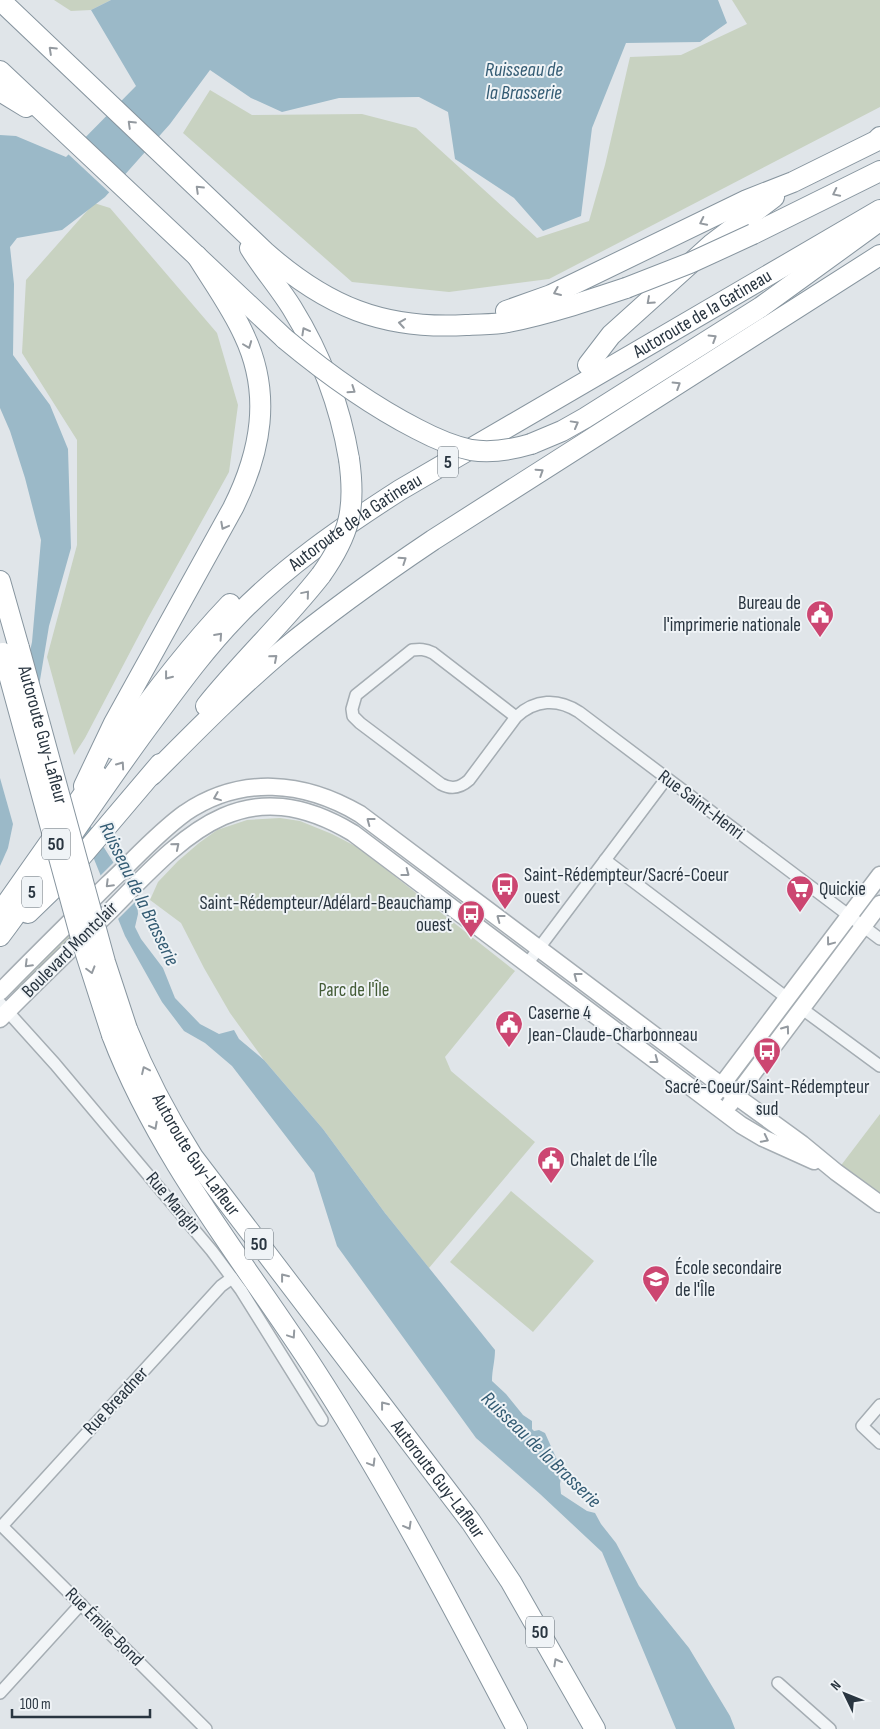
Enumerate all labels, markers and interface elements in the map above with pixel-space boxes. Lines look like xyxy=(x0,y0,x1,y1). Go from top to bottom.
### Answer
one-way arrow xyxy=(49,47,58,56)
water label: Ruisseau de la Brasserie xyxy=(485,58,563,105)
one-way arrow xyxy=(127,121,136,130)
one-way arrow xyxy=(195,186,204,195)
one-way arrow xyxy=(832,187,841,197)
one-way arrow xyxy=(700,216,709,226)
street label: Autoroute de la Gatineau xyxy=(628,264,776,364)
one-way arrow xyxy=(553,285,562,296)
one-way arrow xyxy=(647,295,656,304)
one-way arrow xyxy=(398,318,406,328)
one-way arrow xyxy=(302,327,312,336)
one-way arrow xyxy=(707,334,716,344)
one-way arrow xyxy=(242,340,252,349)
one-way arrow xyxy=(671,381,680,391)
one-way arrow xyxy=(346,384,356,393)
one-way arrow xyxy=(569,420,578,430)
road number: 5 xyxy=(438,447,458,478)
street label: Autoroute de la Gatineau xyxy=(283,468,426,576)
one-way arrow xyxy=(534,469,543,479)
one-way arrow xyxy=(220,521,230,530)
one-way arrow xyxy=(397,557,407,566)
one-way arrow xyxy=(300,591,309,600)
place label: Bureau de l'imprimerie nationale xyxy=(663,592,801,637)
public building icon: Bureau de l'imprimerie nationale xyxy=(805,599,835,638)
one-way arrow xyxy=(213,632,222,641)
one-way arrow xyxy=(268,655,277,664)
street label: Autoroute Guy-Lafleur xyxy=(13,662,73,807)
one-way arrow xyxy=(165,670,173,679)
one-way arrow xyxy=(115,761,124,771)
street label: Rue Saint-Henri xyxy=(653,765,749,845)
one-way arrow xyxy=(213,791,222,801)
water label: Ruisseau de la Brasserie xyxy=(94,818,184,970)
one-way arrow xyxy=(366,818,376,827)
road number: 50 xyxy=(42,829,70,860)
one-way arrow xyxy=(170,844,179,852)
place label: Saint-Rédempteur/Sacré-Coeur ouest xyxy=(524,864,729,909)
one-way arrow xyxy=(400,867,409,875)
bus stop icon: Saint-Rédempteur/Sacré-Coeur ouest xyxy=(490,871,520,910)
supermarket icon: Quickie xyxy=(785,874,815,913)
road number: 5 xyxy=(22,876,42,908)
one-way arrow xyxy=(105,878,114,887)
place label: Quickie xyxy=(819,878,866,901)
place label: Saint-Rédempteur/Adélard-Beauchamp ouest xyxy=(199,892,452,937)
street label: Boulevard Montclair xyxy=(17,897,123,1003)
bus stop icon: Saint-Rédempteur/Adélard-Beauchamp ouest xyxy=(456,899,486,938)
one-way arrow xyxy=(497,916,506,924)
one-way arrow xyxy=(827,936,835,945)
one-way arrow xyxy=(25,959,34,968)
one-way arrow xyxy=(85,965,95,973)
one-way arrow xyxy=(573,973,583,982)
park label: Parc de l'Île xyxy=(319,979,389,1002)
place label: Caserne 4 Jean-Claude-Charbonneau xyxy=(527,1002,698,1047)
public building icon: Caserne 4 Jean-Claude-Charbonneau xyxy=(494,1009,524,1048)
one-way arrow xyxy=(780,1025,789,1034)
bus stop icon: Sacré-Coeur/Saint-Rédempteur sud xyxy=(752,1036,782,1075)
one-way arrow xyxy=(649,1054,659,1063)
one-way arrow xyxy=(140,1066,151,1075)
place label: Sacré-Coeur/Saint-Rédempteur sud xyxy=(665,1076,870,1121)
street label: Autoroute Guy-Lafleur xyxy=(147,1089,245,1221)
one-way arrow xyxy=(148,1121,158,1130)
one-way arrow xyxy=(760,1132,769,1143)
public building icon: Chalet de L’Île xyxy=(536,1145,566,1184)
place label: Chalet de L’Île xyxy=(570,1149,657,1172)
street label: Rue Mangin xyxy=(141,1168,205,1238)
road number: 50 xyxy=(245,1228,273,1260)
place label: École secondaire de l'Île xyxy=(675,1257,782,1302)
school or university icon: École secondaire de l'Île xyxy=(641,1264,671,1303)
one-way arrow xyxy=(282,1274,290,1283)
one-way arrow xyxy=(286,1329,295,1339)
street label: Rue Breadner xyxy=(79,1362,154,1440)
water label: Ruisseau de la Brasserie xyxy=(476,1387,606,1513)
one-way arrow xyxy=(381,1402,389,1411)
street label: Autoroute Guy-Lafleur xyxy=(385,1415,490,1543)
one-way arrow xyxy=(366,1458,376,1467)
one-way arrow xyxy=(402,1520,412,1529)
street label: Rue Émile-Bond xyxy=(60,1583,148,1671)
road number: 50 xyxy=(526,1616,554,1648)
one-way arrow xyxy=(553,1659,563,1668)
north arrow xyxy=(820,1669,870,1719)
text: N xyxy=(827,1677,845,1694)
scale bar xyxy=(12,1686,150,1718)
text: 100 m xyxy=(20,1695,51,1714)

